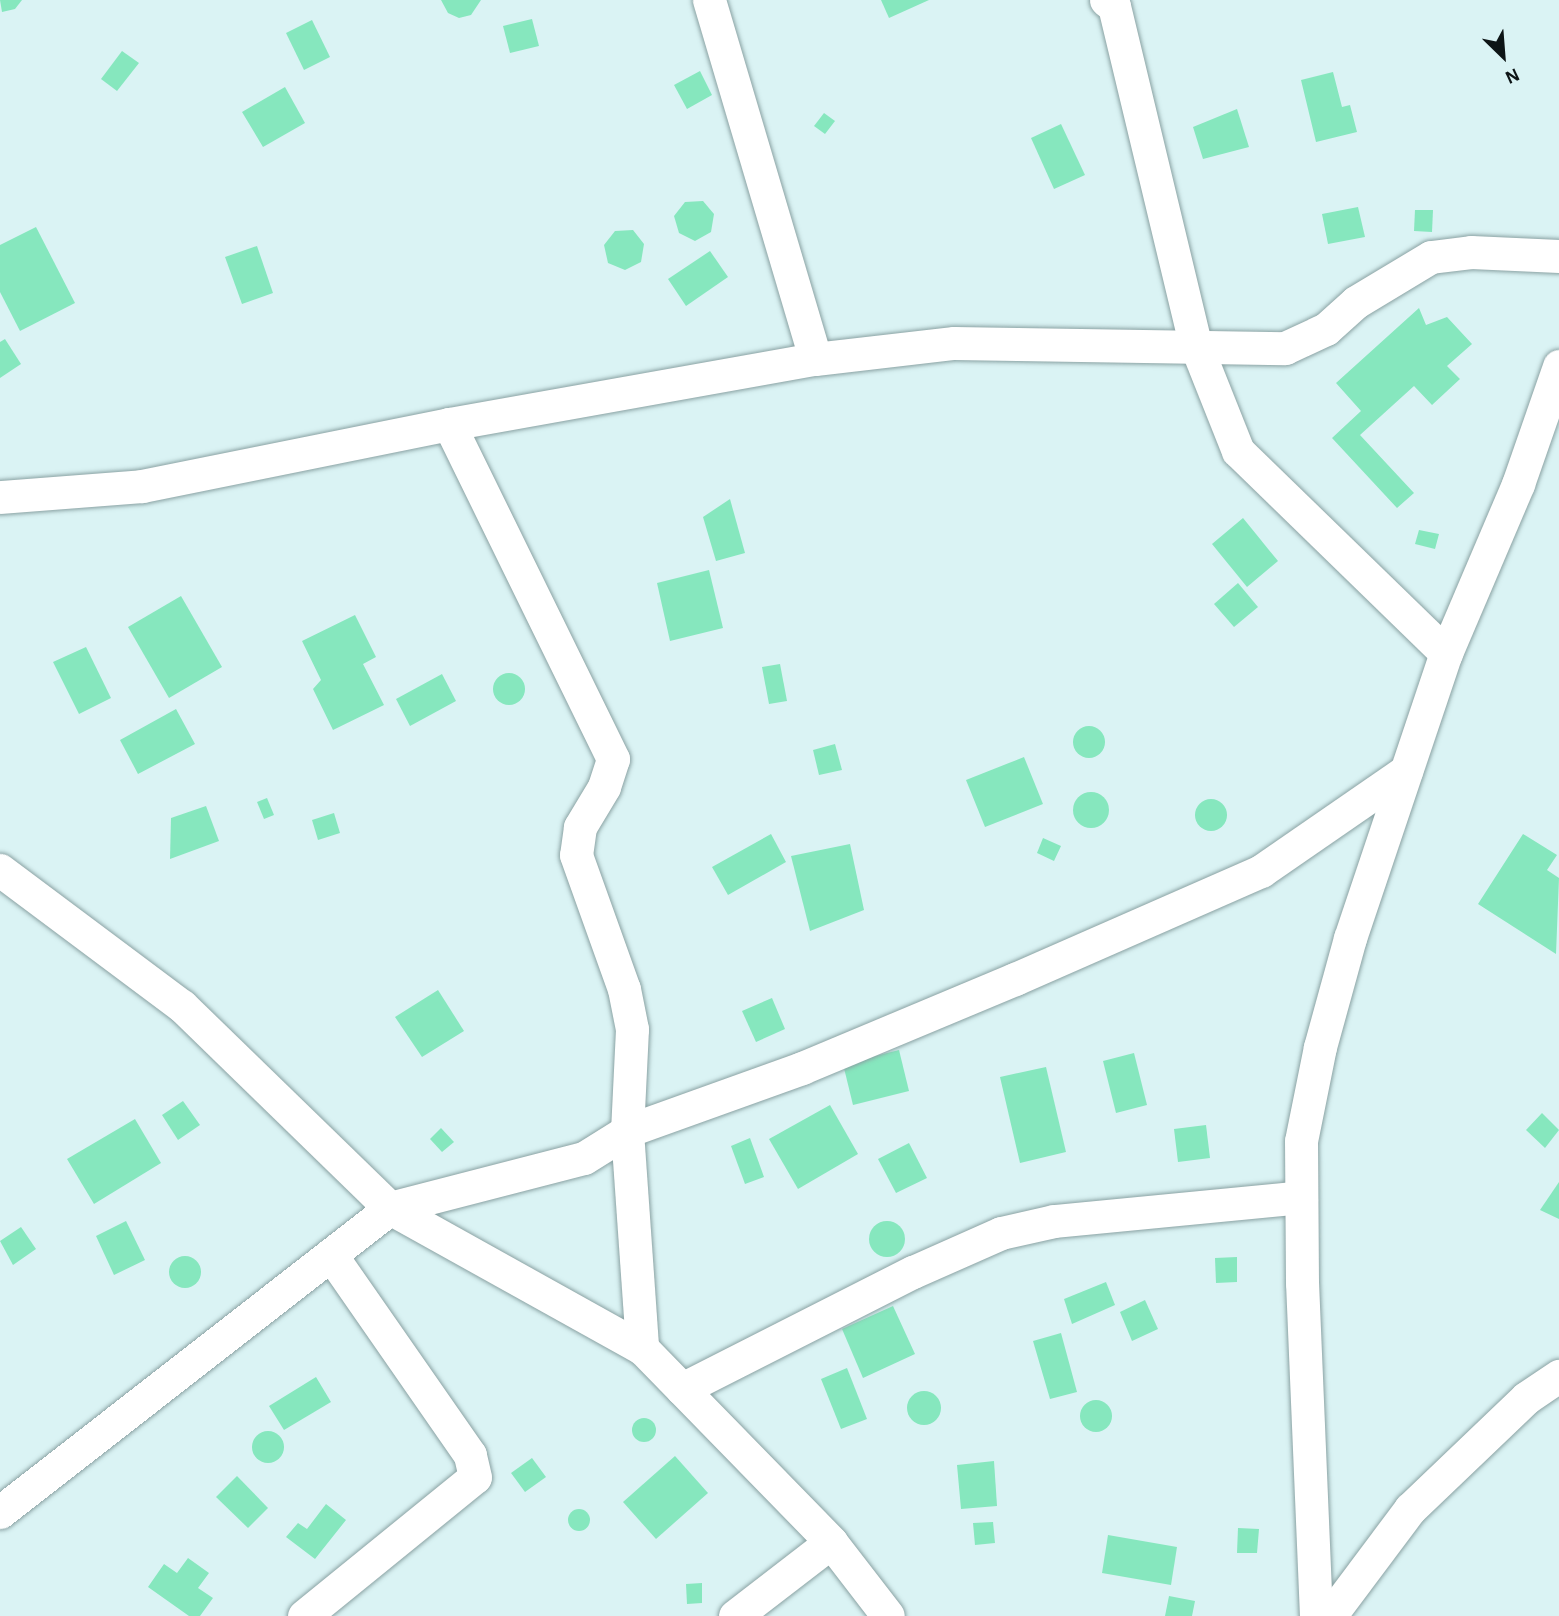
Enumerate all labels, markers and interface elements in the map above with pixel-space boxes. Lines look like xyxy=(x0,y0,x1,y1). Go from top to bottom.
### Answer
north arrow xyxy=(1468,21,1538,91)
text: N xyxy=(1502,64,1522,87)

